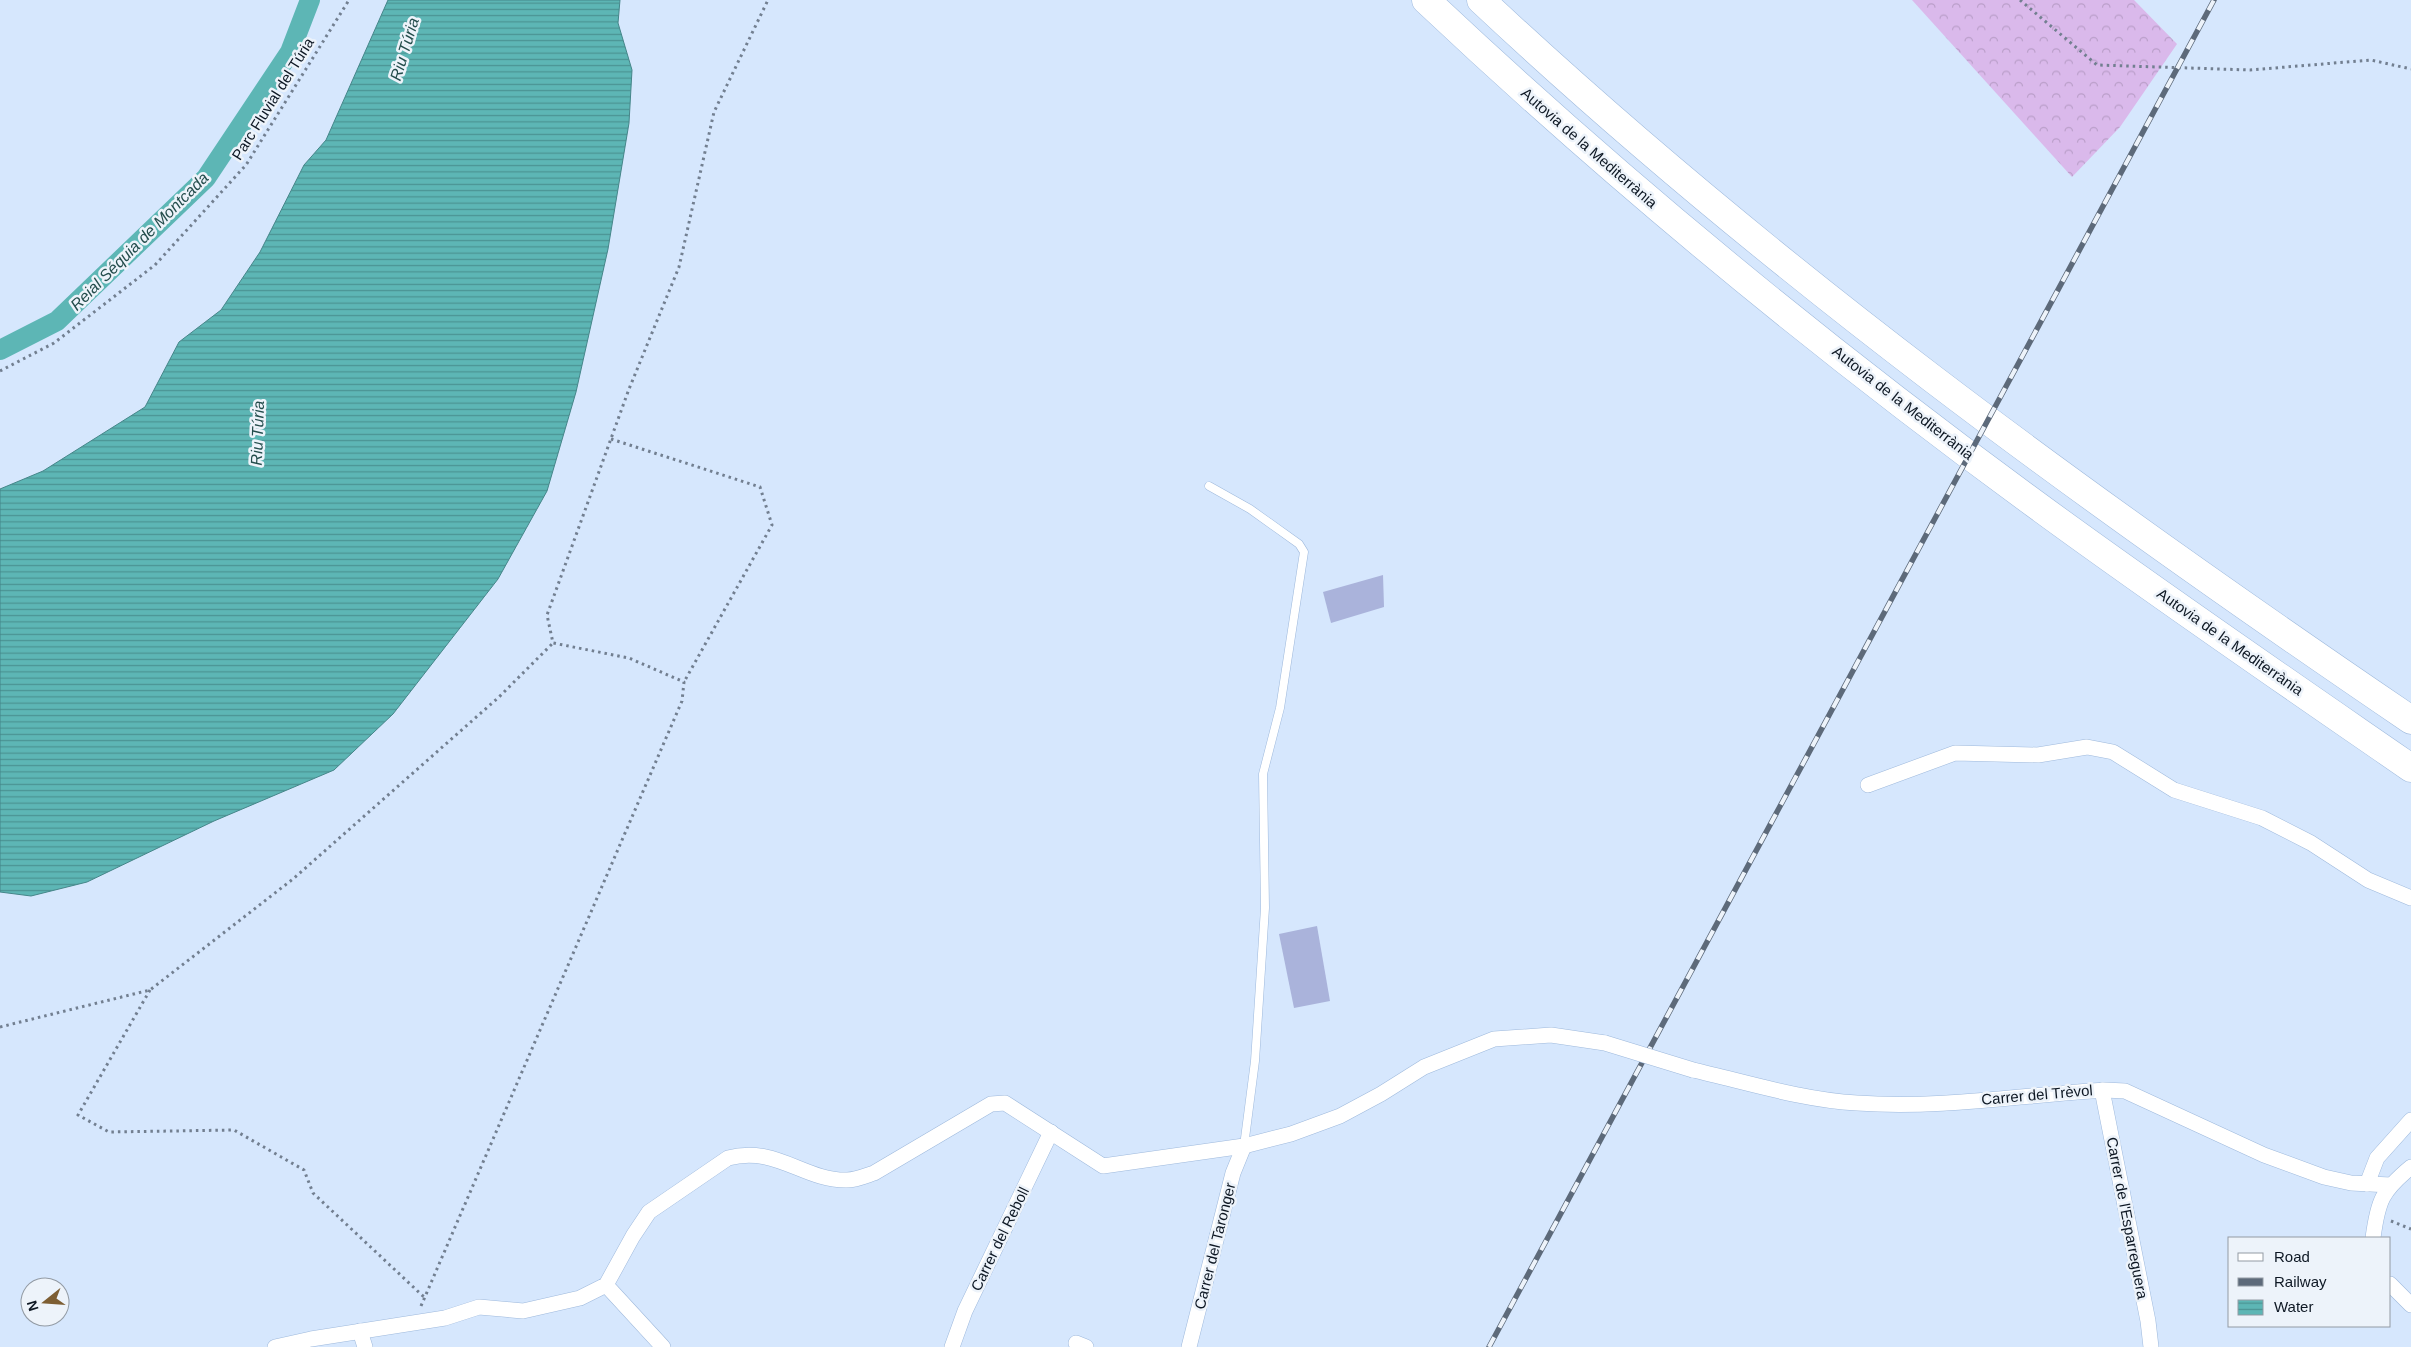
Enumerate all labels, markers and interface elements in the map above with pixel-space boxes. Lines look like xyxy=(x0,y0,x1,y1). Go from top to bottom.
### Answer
water label: Riu Túria xyxy=(387,16,422,83)
street label: Parc Fluvial del Túria xyxy=(228,34,317,163)
street label: Autovia de la Mediterrània xyxy=(1518,84,1661,212)
water label: Reial Séquia de Montcada xyxy=(67,169,212,314)
street label: Autovia de la Mediterrània xyxy=(1829,342,1978,463)
water label: Riu Túria xyxy=(248,400,267,466)
street label: Autovia de la Mediterrània xyxy=(2154,585,2307,699)
street label: Carrer del Trèvol xyxy=(1981,1081,2093,1108)
street label: Carrer de l'Esparreguera xyxy=(2103,1135,2152,1301)
street label: Carrer del Taronger xyxy=(1191,1181,1238,1311)
street label: Carrer del Reboll xyxy=(967,1184,1032,1293)
legend xyxy=(2228,1237,2391,1327)
text: Road xyxy=(2274,1248,2310,1265)
text: Railway xyxy=(2274,1273,2327,1290)
north arrow xyxy=(20,1277,70,1327)
text: Water xyxy=(2274,1298,2313,1315)
text: N xyxy=(23,1299,42,1313)

